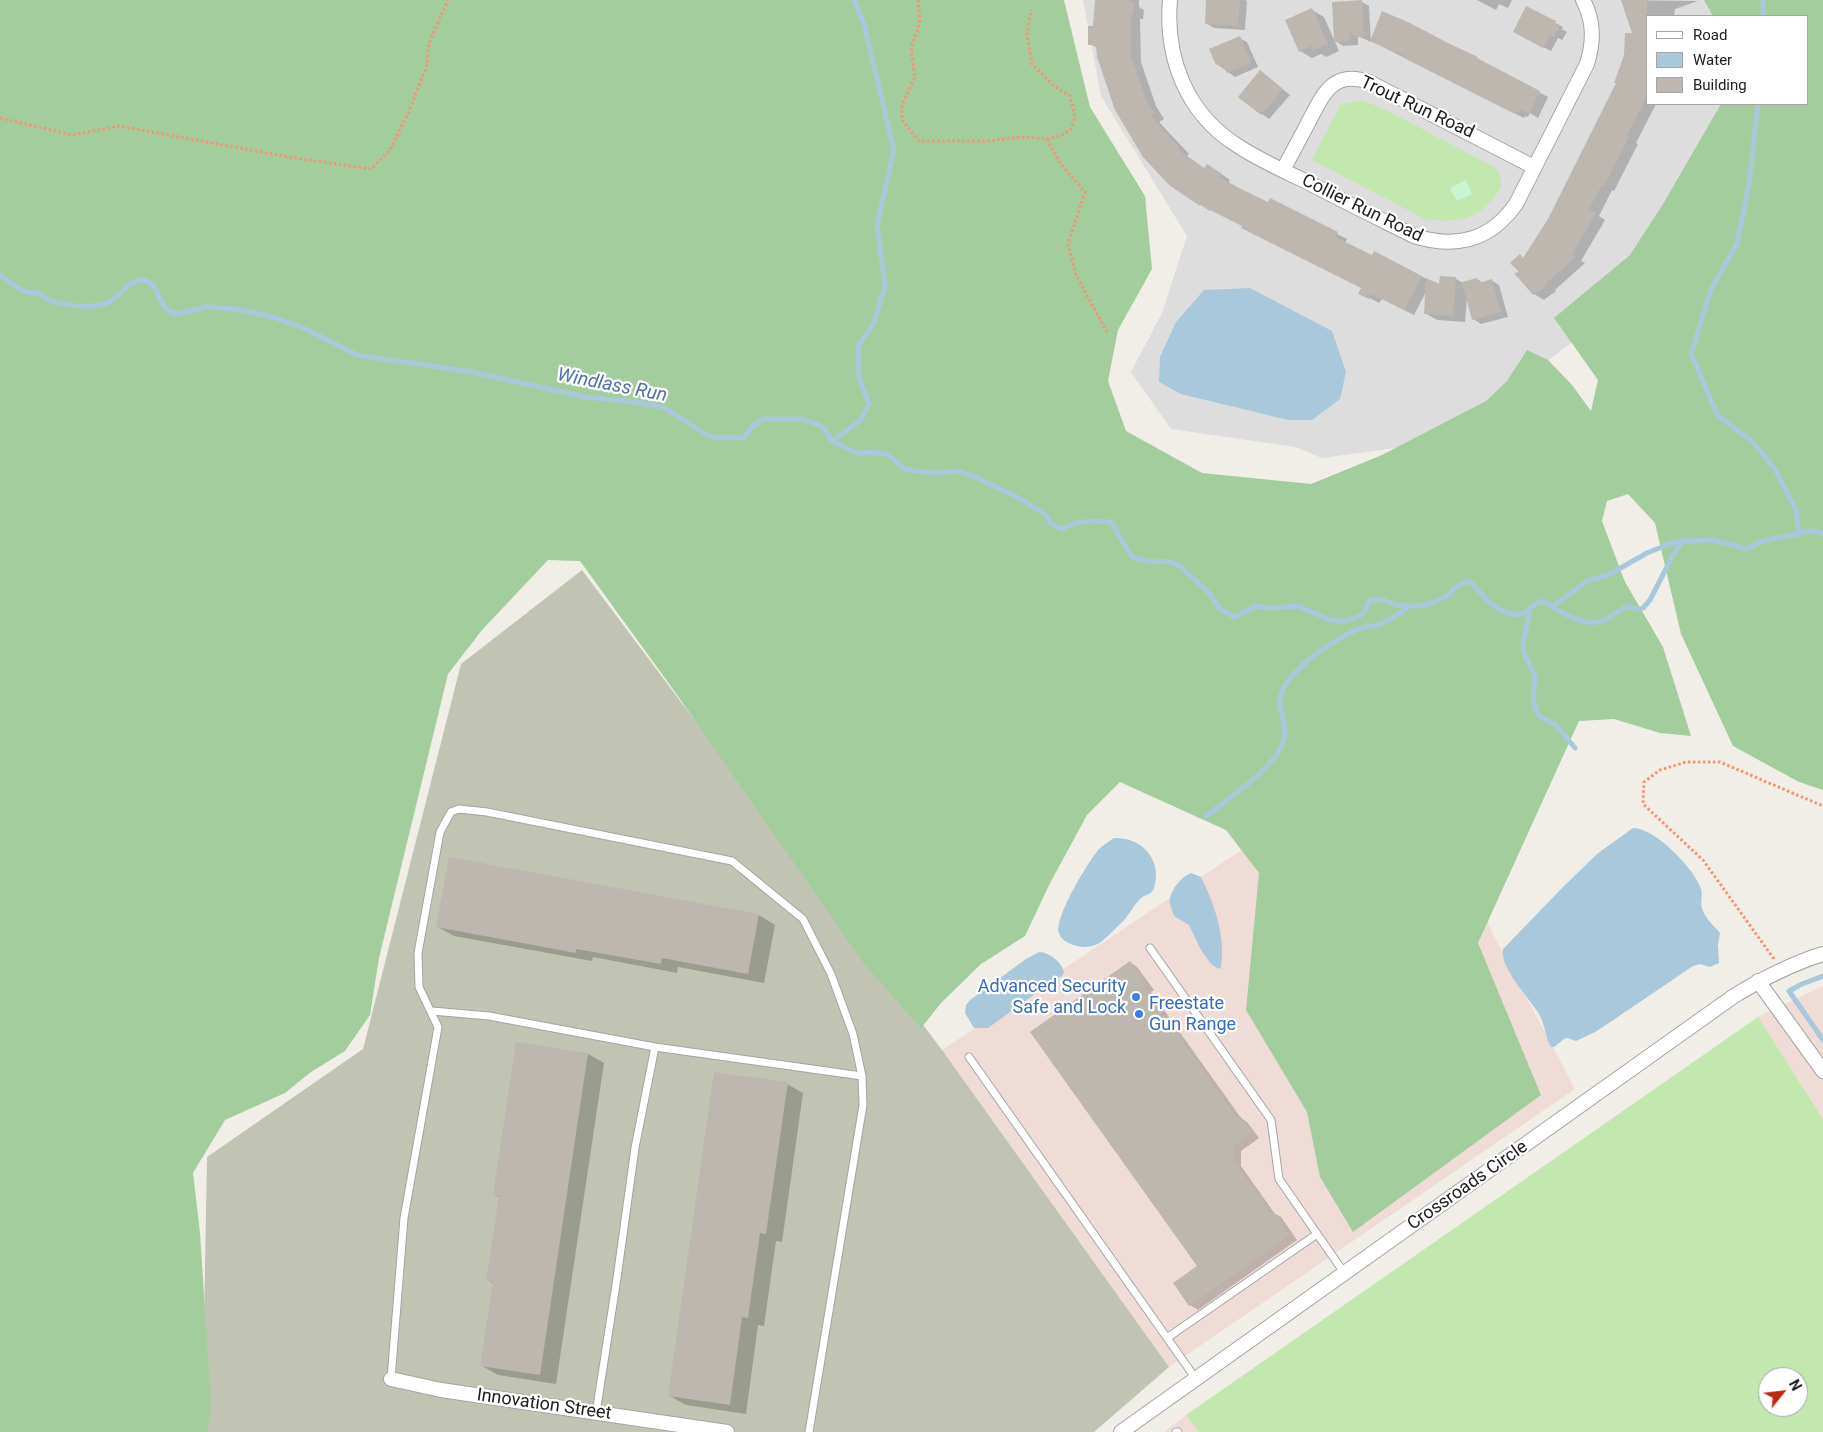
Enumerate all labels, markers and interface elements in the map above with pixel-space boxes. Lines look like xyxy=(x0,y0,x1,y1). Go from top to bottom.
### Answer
legend xyxy=(1646,15,1808,105)
text: Road xyxy=(1693,26,1727,44)
text: Water xyxy=(1693,51,1732,69)
street label: Trout Run Road xyxy=(1357,72,1477,144)
text: Building xyxy=(1693,76,1747,94)
street label: Collier Run Road xyxy=(1298,170,1426,248)
water label: Windlass Run xyxy=(555,364,669,408)
place label: Advanced Security Safe and Lock xyxy=(978,976,1126,1019)
marker: Advanced Security Safe and Lock xyxy=(1130,991,1142,1003)
place label: Freestate Gun Range xyxy=(1149,993,1236,1036)
marker: Freestate Gun Range xyxy=(1133,1008,1145,1020)
street label: Crossroads Circle xyxy=(1404,1137,1532,1235)
north arrow xyxy=(1758,1367,1808,1417)
text: N xyxy=(1786,1377,1805,1393)
street label: Innovation Street xyxy=(475,1385,613,1425)

